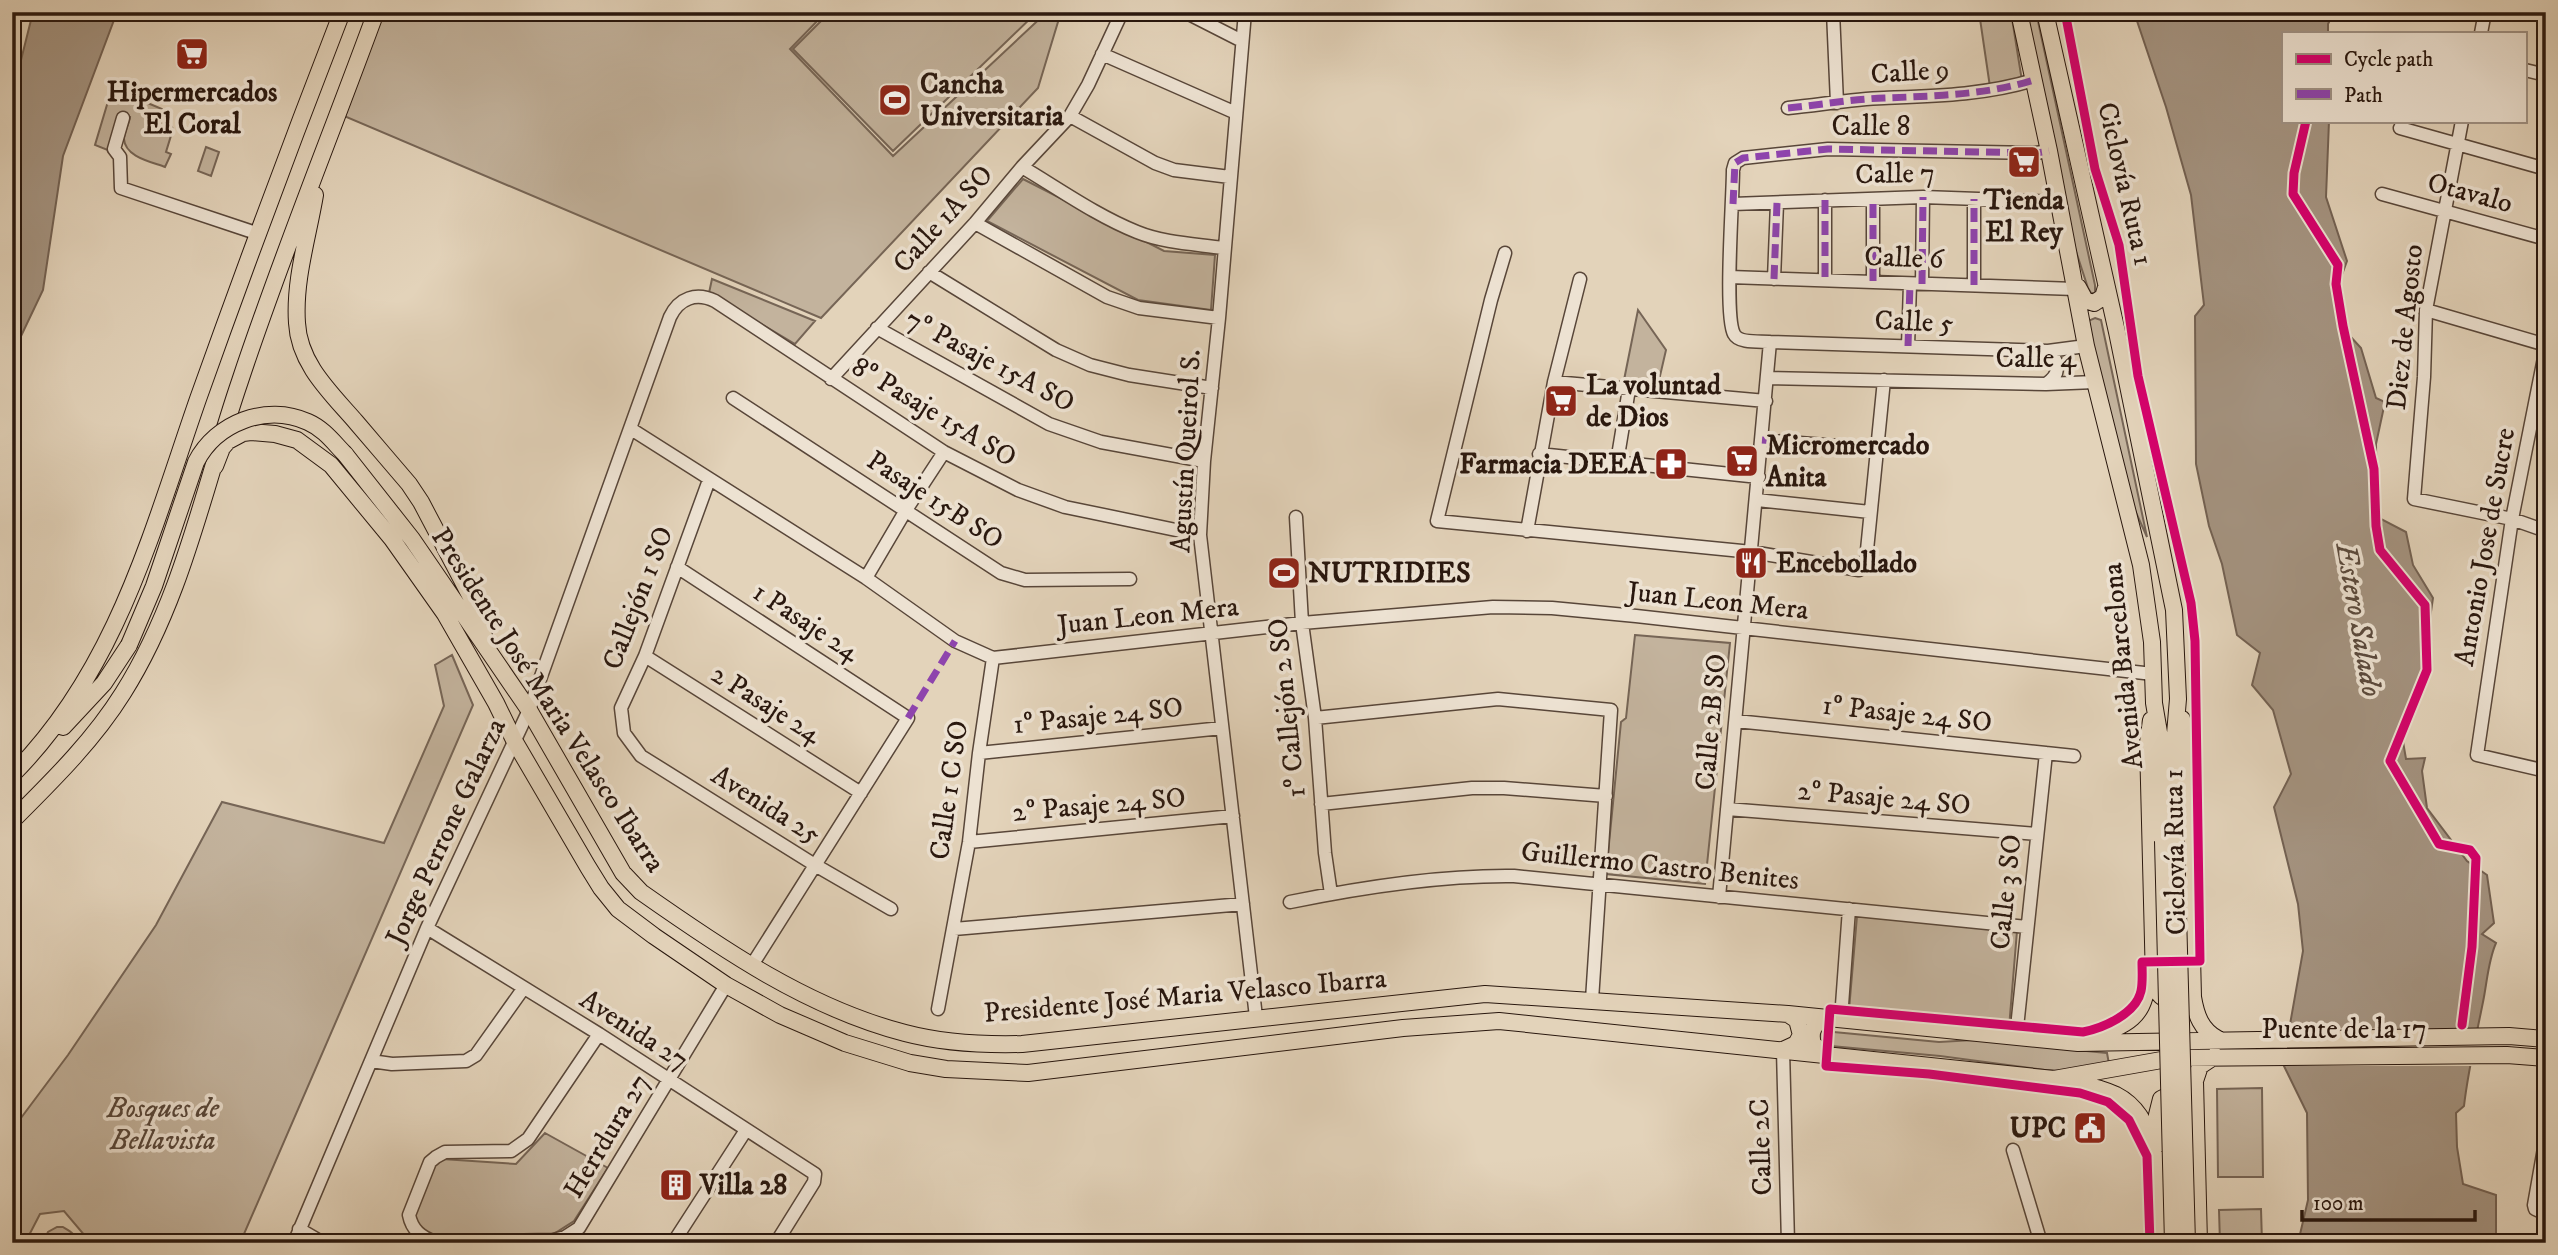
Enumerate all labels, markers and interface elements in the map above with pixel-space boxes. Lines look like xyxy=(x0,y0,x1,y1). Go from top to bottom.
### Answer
legend xyxy=(2282,32,2526,122)
supermarket icon: Hipermercados El Coral xyxy=(173,35,211,73)
text: Cycle path xyxy=(2344,47,2433,73)
street label: Calle 9 xyxy=(1869,52,1951,92)
place label: Cancha Universitaria xyxy=(920,67,1065,134)
place label: Hipermercados El Coral xyxy=(107,75,278,142)
sports icon: Cancha Universitaria xyxy=(876,81,914,119)
text: Path xyxy=(2344,83,2383,109)
street label: Ciclovía Ruta 1 xyxy=(2089,99,2161,269)
street label: Calle 8 xyxy=(1832,109,1910,144)
supermarket icon: Tienda El Rey xyxy=(2005,143,2043,181)
street label: Calle 7 xyxy=(1855,156,1935,192)
street label: Calle 1A SO xyxy=(885,158,1001,280)
street label: Otavalo xyxy=(2424,165,2516,221)
place label: Tienda El Rey xyxy=(1983,183,2065,250)
street label: Calle 6 xyxy=(1864,239,1946,277)
street label: Diez de Agosto xyxy=(2379,242,2431,412)
street label: 7º Pasaje 15A SO xyxy=(899,302,1081,420)
street label: Calle 5 xyxy=(1874,303,1954,341)
street label: Calle 4 xyxy=(1996,341,2077,376)
street label: Agustín Queirol S. xyxy=(1163,348,1209,554)
street label: 8º Pasaje 15A SO xyxy=(845,349,1023,475)
place label: La voluntad de Dios xyxy=(1586,368,1722,435)
supermarket icon: La voluntad de Dios xyxy=(1542,382,1580,420)
street label: Antonio Jose de Sucre xyxy=(2447,425,2523,669)
place label: Micromercado Anita xyxy=(1765,428,1930,495)
supermarket icon: Micromercado Anita xyxy=(1723,442,1761,480)
street label: Pasaje 15B SO xyxy=(860,443,1010,557)
pharmacy icon: Farmacia DEEA xyxy=(1652,445,1690,483)
place label: Farmacia DEEA xyxy=(1459,447,1647,482)
street label: Presidente José Maria Velasco Ibarra xyxy=(423,521,673,879)
street label: Callejón 1 SO xyxy=(595,521,681,675)
water label: Estero Salado xyxy=(2326,538,2390,700)
restaurant icon: Encebollado xyxy=(1732,544,1770,582)
place label: Encebollado xyxy=(1776,546,1917,581)
sports icon: NUTRIDIES xyxy=(1265,554,1303,592)
place label: NUTRIDIES xyxy=(1308,556,1471,591)
street label: Avenida Barcelona xyxy=(2095,561,2151,771)
street label: Juan Leon Mera xyxy=(1623,574,1810,628)
street label: 1 Pasaje 24 xyxy=(746,575,867,670)
street label: Juan Leon Mera xyxy=(1053,589,1240,643)
street label: 1º Callejón 2 SO xyxy=(1260,616,1314,800)
street label: Calle 2B SO xyxy=(1688,652,1734,792)
street label: 2 Pasaje 24 xyxy=(704,656,828,752)
street label: 1º Pasaje 24 SO xyxy=(1820,688,1994,740)
street label: 1º Pasaje 24 SO xyxy=(1011,690,1185,742)
street label: Jorge Perrone Galarza xyxy=(377,713,514,954)
street label: Calle 1 C SO xyxy=(922,718,976,862)
street label: Avenida 25 xyxy=(705,758,827,852)
street label: Ciclovía Ruta 1 xyxy=(2156,768,2194,936)
street label: 2º Pasaje 24 SO xyxy=(1796,773,1972,823)
street label: 2º Pasaje 24 SO xyxy=(1011,780,1187,830)
street label: Calle 3 SO xyxy=(1983,833,2029,951)
street label: Guillermo Castro Benites xyxy=(1519,834,1801,898)
street label: Presidente José Maria Velasco Ibarra xyxy=(982,961,1388,1031)
street label: Avenida 27 xyxy=(573,982,695,1078)
street label: Puente de la 17 xyxy=(2261,1012,2427,1047)
street label: Herrdura 27 xyxy=(556,1067,658,1205)
park label: Bosques de Bellavista xyxy=(106,1091,220,1158)
street label: Calle 2C xyxy=(1742,1098,1780,1196)
public building icon: UPC xyxy=(2071,1109,2109,1147)
place label: UPC xyxy=(2009,1111,2066,1146)
building icon: Villa 28 xyxy=(657,1166,695,1204)
place label: Villa 28 xyxy=(699,1168,787,1203)
scale bar xyxy=(2302,1178,2476,1222)
text: 100 m xyxy=(2313,1191,2364,1217)

